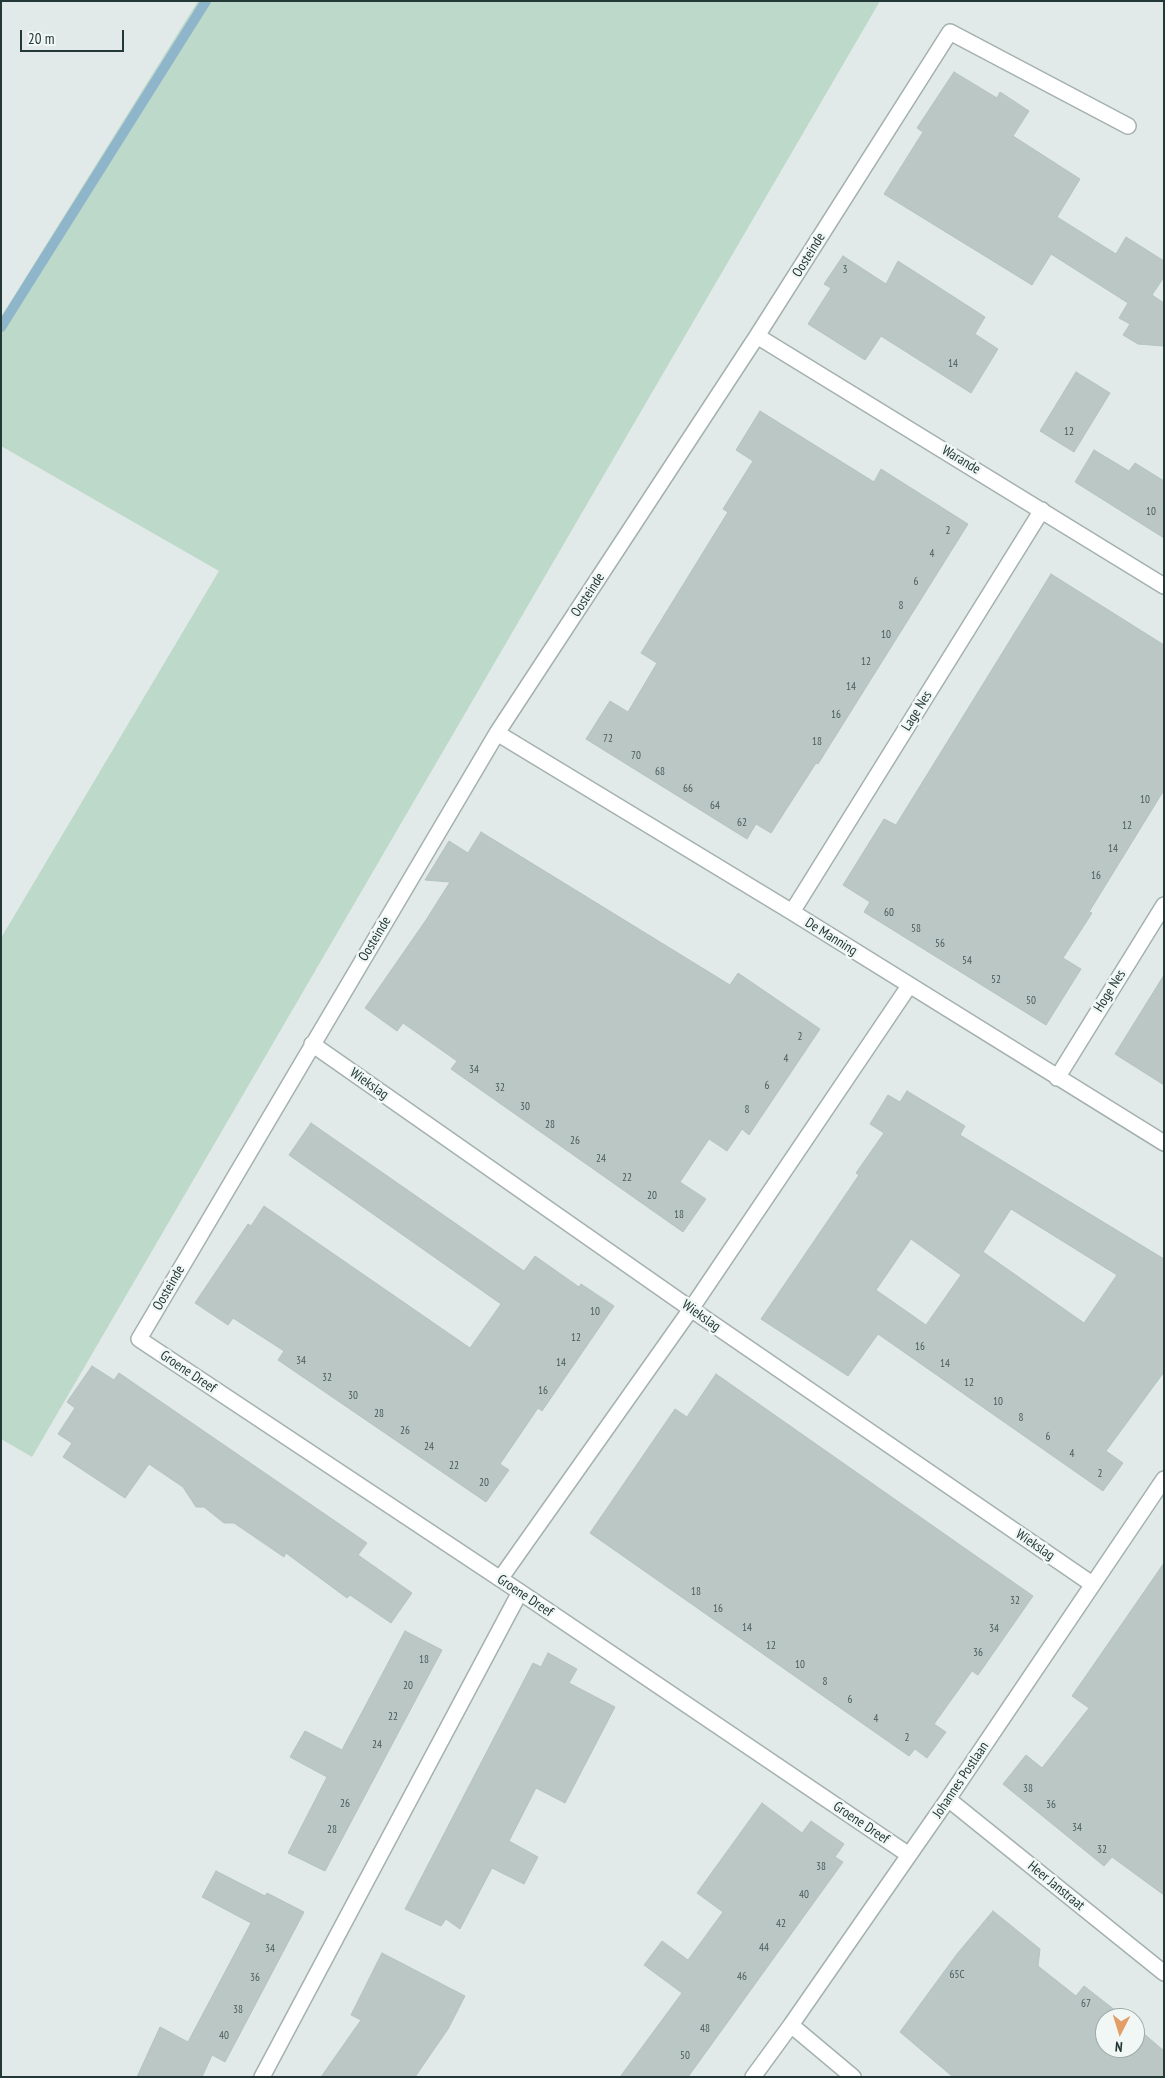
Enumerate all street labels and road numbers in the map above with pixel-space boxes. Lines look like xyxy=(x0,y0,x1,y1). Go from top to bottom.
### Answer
street label: Oosteinde xyxy=(789,230,829,280)
street label: Warande xyxy=(939,442,983,478)
street label: Oosteinde xyxy=(568,570,608,620)
street label: Lage Nes xyxy=(898,688,936,734)
street label: Oosteinde xyxy=(355,914,395,964)
street label: De Manning xyxy=(802,914,860,960)
street label: Hoge Nes xyxy=(1091,967,1129,1015)
street label: Wiekslag xyxy=(346,1065,392,1103)
street label: Oosteinde xyxy=(149,1263,189,1313)
street label: Wiekslag xyxy=(678,1297,724,1335)
street label: Groene Dreef xyxy=(157,1347,219,1397)
street label: Wiekslag xyxy=(1012,1526,1058,1564)
street label: Groene Dreef xyxy=(494,1571,556,1621)
street label: Johannes Postlaan xyxy=(929,1739,993,1821)
street label: Groene Dreef xyxy=(830,1798,892,1848)
street label: Heer Janstraat xyxy=(1024,1858,1088,1914)

